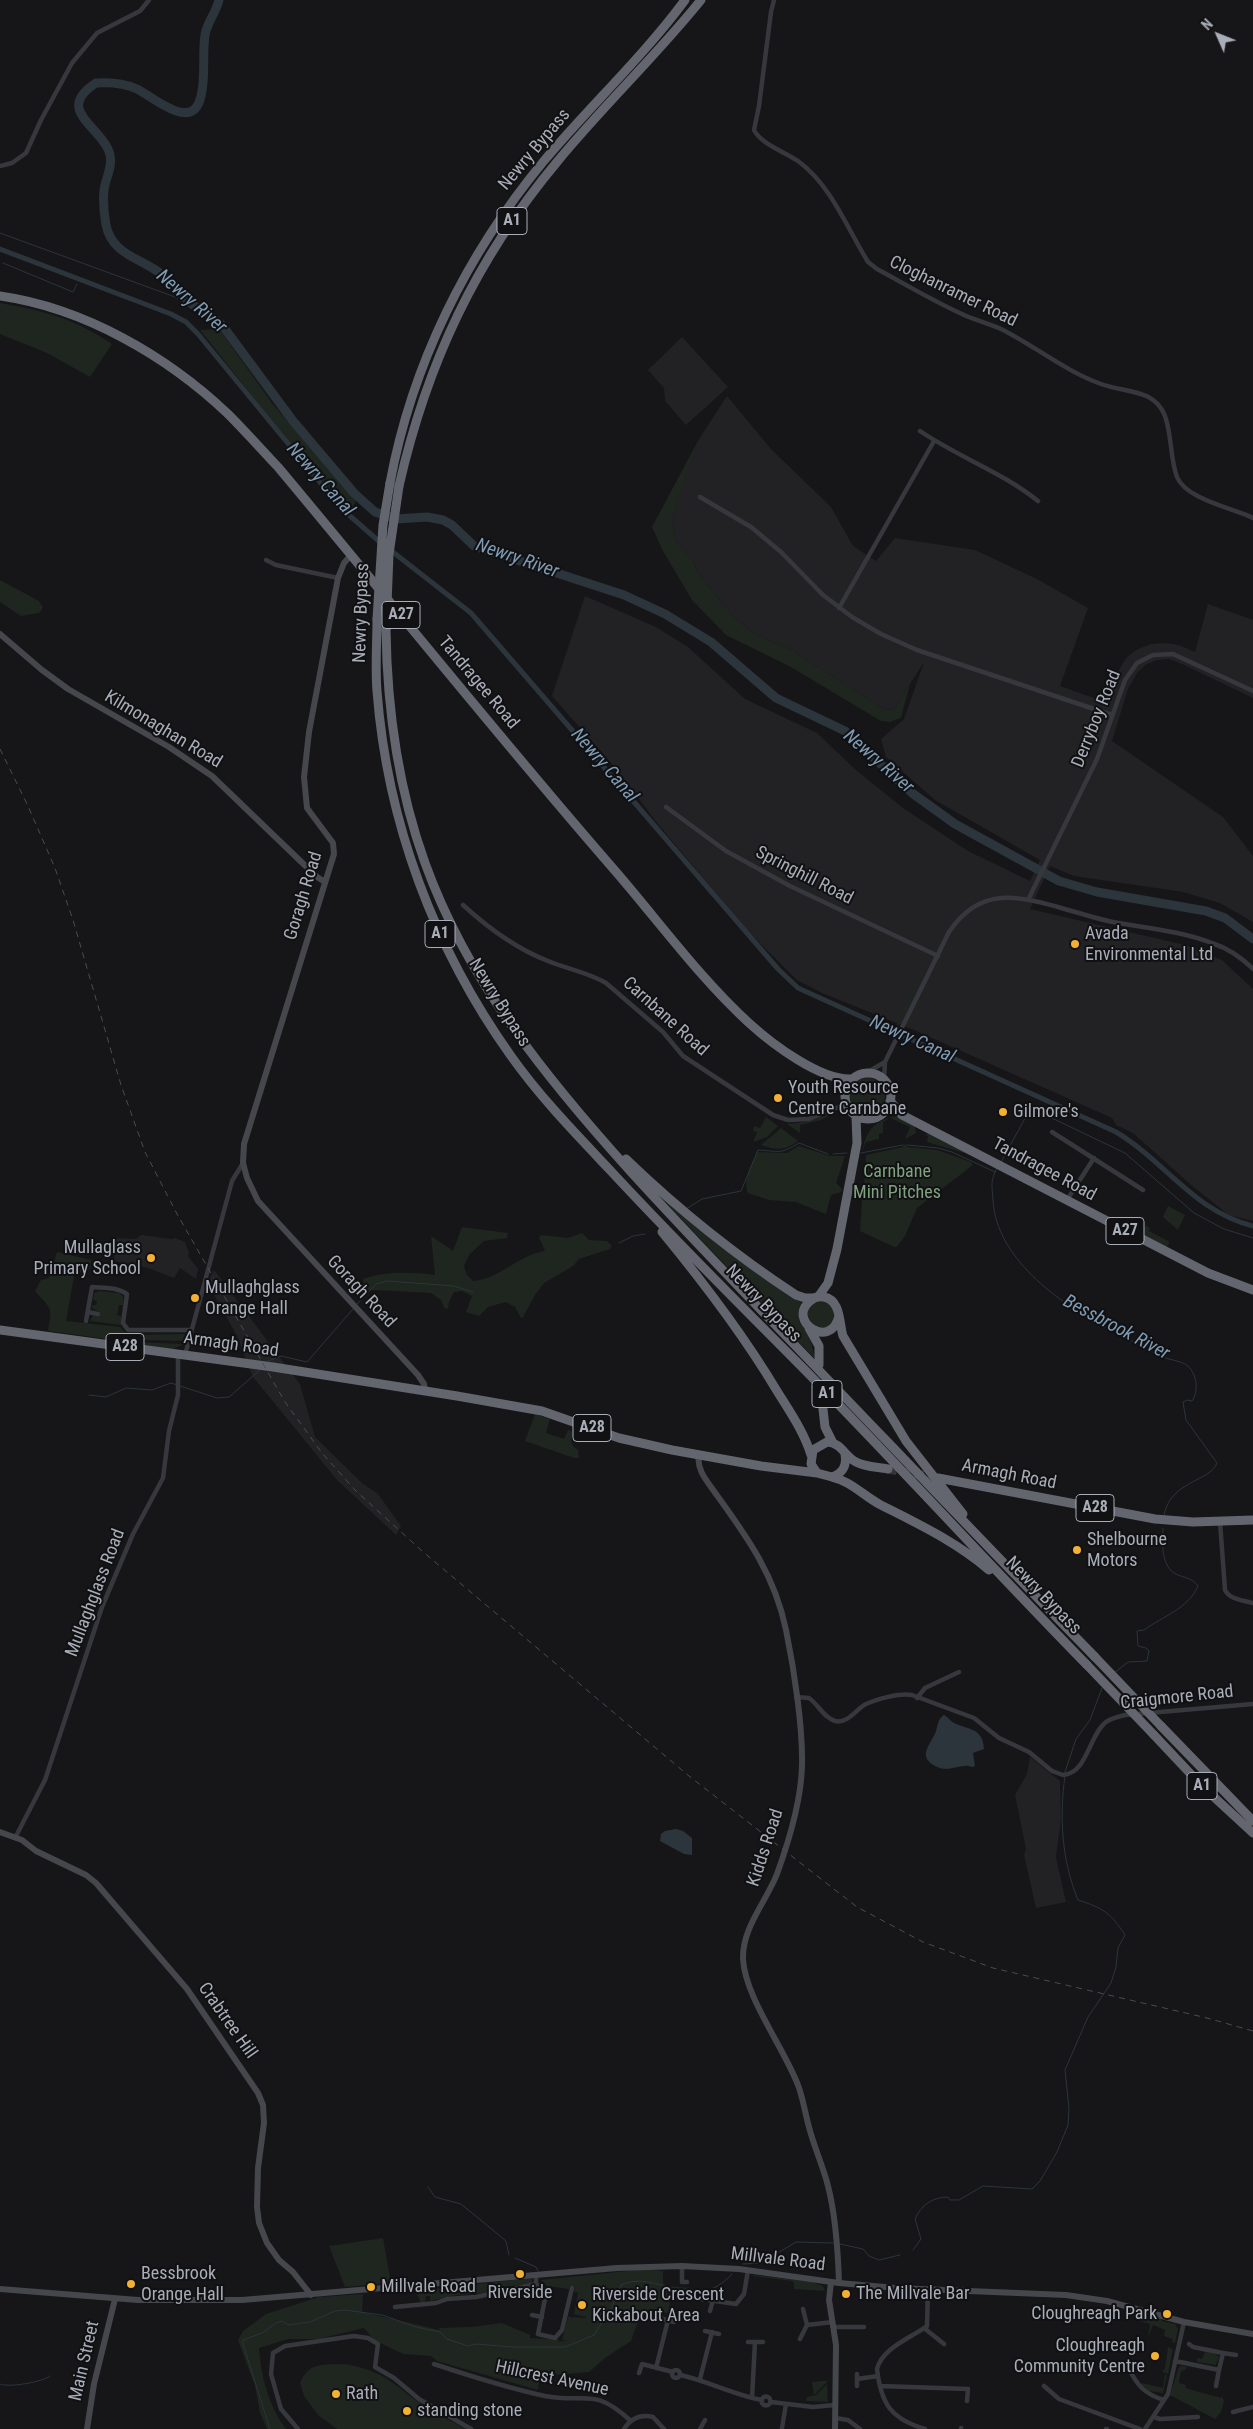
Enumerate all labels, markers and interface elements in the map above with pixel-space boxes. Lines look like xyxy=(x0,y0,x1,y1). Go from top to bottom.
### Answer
north arrow xyxy=(1193,10,1243,60)
text: N xyxy=(1198,16,1216,33)
street label: Newry Bypass xyxy=(495,105,575,195)
road number: A1 xyxy=(497,208,527,235)
street label: Cloghanramer Road xyxy=(885,252,1021,332)
water label: Newry River xyxy=(151,265,231,339)
water label: Newry Canal xyxy=(281,439,359,521)
water label: Newry River xyxy=(473,534,561,584)
street label: Newry Bypass xyxy=(349,563,375,663)
road number: A27 xyxy=(382,602,420,628)
street label: Tandragee Road xyxy=(433,632,523,734)
street label: Derryboy Road xyxy=(1068,667,1126,771)
street label: Kilmonaghan Road xyxy=(100,686,226,774)
water label: Newry Canal xyxy=(566,724,642,808)
water label: Newry River xyxy=(838,725,918,799)
street label: Springhill Road xyxy=(752,842,856,910)
street label: Goragh Road xyxy=(280,849,328,943)
road number: A1 xyxy=(425,921,455,948)
place label: Avada Environmental Ltd xyxy=(1085,923,1213,966)
marker: Avada Environmental Ltd xyxy=(1069,938,1081,950)
street label: Newry Bypass xyxy=(463,955,535,1051)
street label: Carnbane Road xyxy=(618,973,712,1061)
water label: Newry Canal xyxy=(866,1011,958,1069)
place label: Youth Resource Centre Carnbane xyxy=(788,1077,906,1120)
marker: Youth Resource Centre Carnbane xyxy=(772,1092,784,1104)
place label: Gilmore's xyxy=(1013,1101,1079,1123)
marker: Gilmore's xyxy=(997,1106,1009,1118)
street label: Tandragee Road xyxy=(988,1134,1100,1206)
park label: Carnbane Mini Pitches xyxy=(853,1161,941,1204)
road number: A27 xyxy=(1106,1218,1144,1244)
place label: Mullaglass Primary School xyxy=(33,1237,141,1280)
street label: Goragh Road xyxy=(322,1251,400,1333)
marker: Mullaglass Primary School xyxy=(145,1252,157,1264)
street label: Newry Bypass xyxy=(721,1261,805,1347)
place label: Mullaghglass Orange Hall xyxy=(205,1277,300,1320)
water label: Bessbrook River xyxy=(1059,1290,1173,1366)
marker: Mullaghglass Orange Hall xyxy=(189,1292,201,1304)
street label: Armagh Road xyxy=(182,1328,280,1362)
road number: A28 xyxy=(106,1334,144,1360)
road number: A1 xyxy=(812,1380,842,1408)
road number: A28 xyxy=(573,1415,611,1442)
street label: Armagh Road xyxy=(960,1455,1058,1495)
road number: A28 xyxy=(1076,1495,1114,1522)
street label: Mullaghglass Road xyxy=(62,1526,130,1660)
place label: Shelbourne Motors xyxy=(1087,1529,1167,1572)
marker: Shelbourne Motors xyxy=(1071,1544,1083,1556)
street label: Newry Bypass xyxy=(1001,1553,1085,1639)
street label: Craigmore Road xyxy=(1119,1681,1235,1715)
road number: A1 xyxy=(1187,1772,1217,1800)
street label: Kidds Road xyxy=(743,1806,789,1890)
street label: Crabtree Hill xyxy=(193,1979,261,2063)
street label: Millvale Road xyxy=(730,2243,826,2277)
place label: Bessbrook Orange Hall xyxy=(141,2263,224,2306)
marker: Riverside xyxy=(514,2268,526,2280)
place label: Millvale Road xyxy=(381,2276,476,2298)
marker: Bessbrook Orange Hall xyxy=(125,2278,137,2290)
marker: Millvale Road xyxy=(365,2281,377,2293)
place label: Riverside xyxy=(488,2282,552,2304)
place label: The Millvale Bar xyxy=(856,2283,969,2305)
place label: Riverside Crescent Kickabout Area xyxy=(592,2284,724,2326)
marker: The Millvale Bar xyxy=(840,2288,852,2300)
marker: Riverside Crescent Kickabout Area xyxy=(576,2299,588,2311)
place label: Cloughreagh Park xyxy=(1031,2303,1157,2325)
marker: Cloughreagh Park xyxy=(1161,2308,1173,2320)
street label: Main Street xyxy=(65,2319,105,2403)
place label: Cloughreagh Community Centre xyxy=(1014,2335,1145,2378)
marker: Cloughreagh Community Centre xyxy=(1149,2350,1161,2362)
street label: Hillcrest Avenue xyxy=(493,2356,611,2402)
place label: Rath xyxy=(346,2383,378,2405)
marker: Rath xyxy=(330,2388,342,2400)
place label: standing stone xyxy=(417,2400,522,2422)
marker: standing stone xyxy=(401,2405,413,2417)

